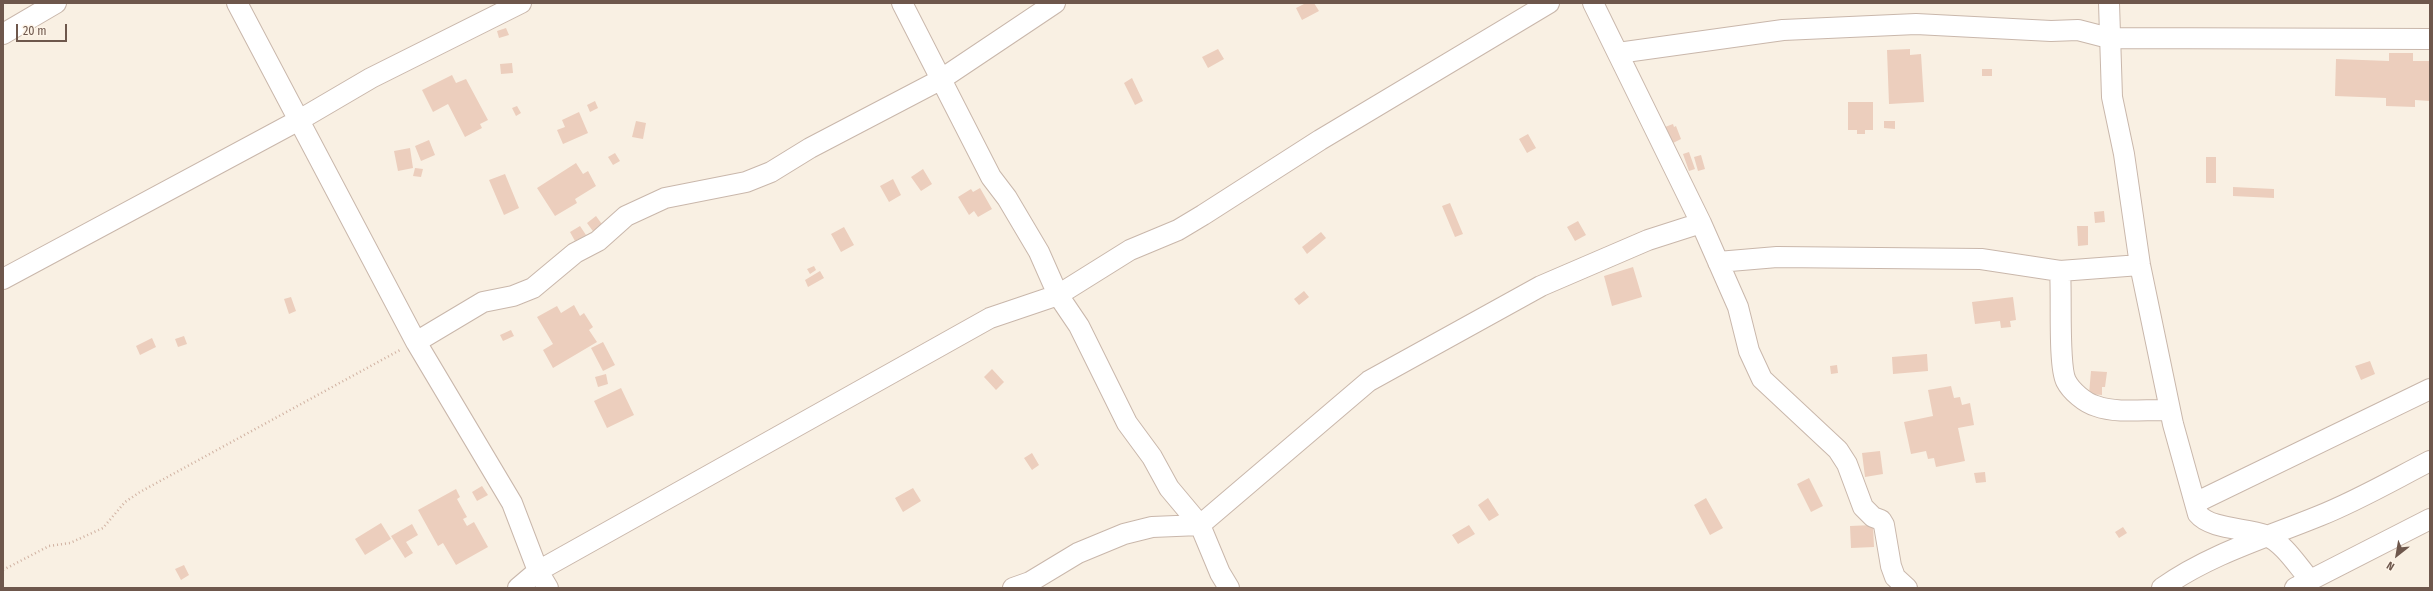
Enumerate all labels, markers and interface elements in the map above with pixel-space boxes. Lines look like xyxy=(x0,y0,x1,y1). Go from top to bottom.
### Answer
scale bar xyxy=(18,16,69,42)
text: 20 m xyxy=(23,24,47,38)
north arrow xyxy=(2377,535,2417,575)
text: N xyxy=(2384,558,2397,573)

